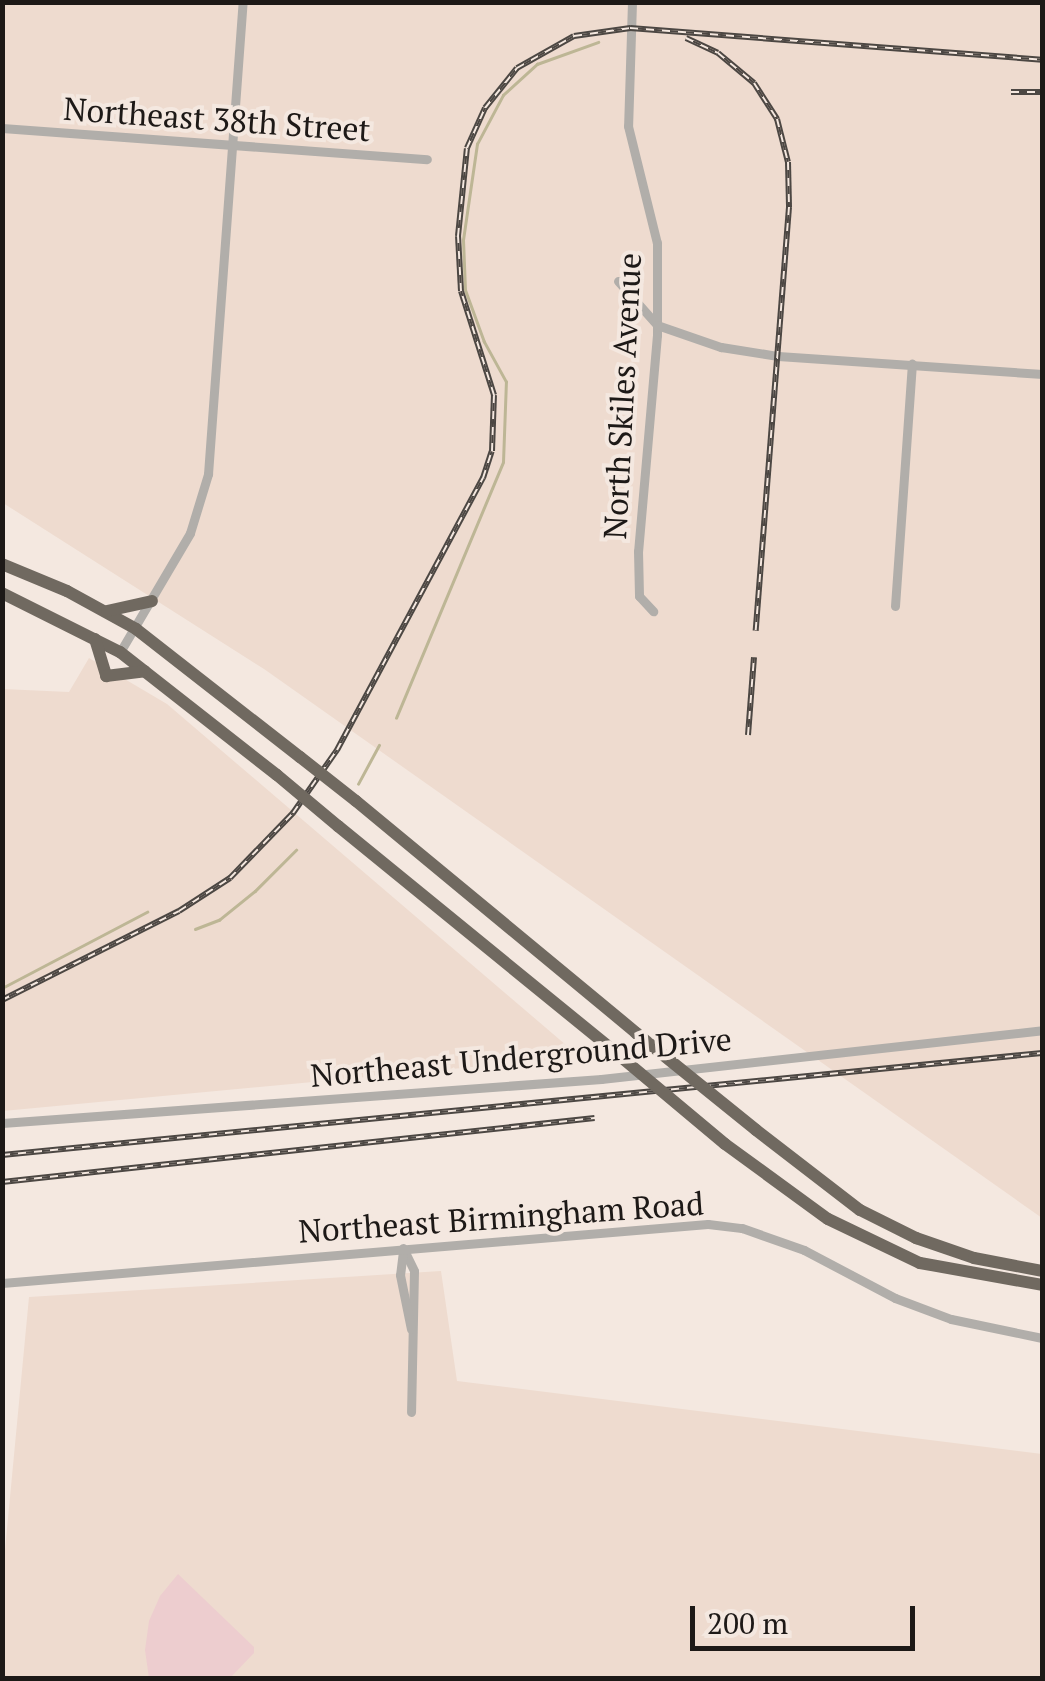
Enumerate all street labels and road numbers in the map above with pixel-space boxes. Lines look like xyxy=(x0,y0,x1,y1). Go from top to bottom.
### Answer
street label: Northeast 38th Street xyxy=(62,89,372,149)
street label: North Skiles Avenue xyxy=(595,252,649,540)
street label: Northeast Underground Drive xyxy=(309,1019,733,1095)
street label: Northeast Birmingham Road xyxy=(297,1184,705,1250)

